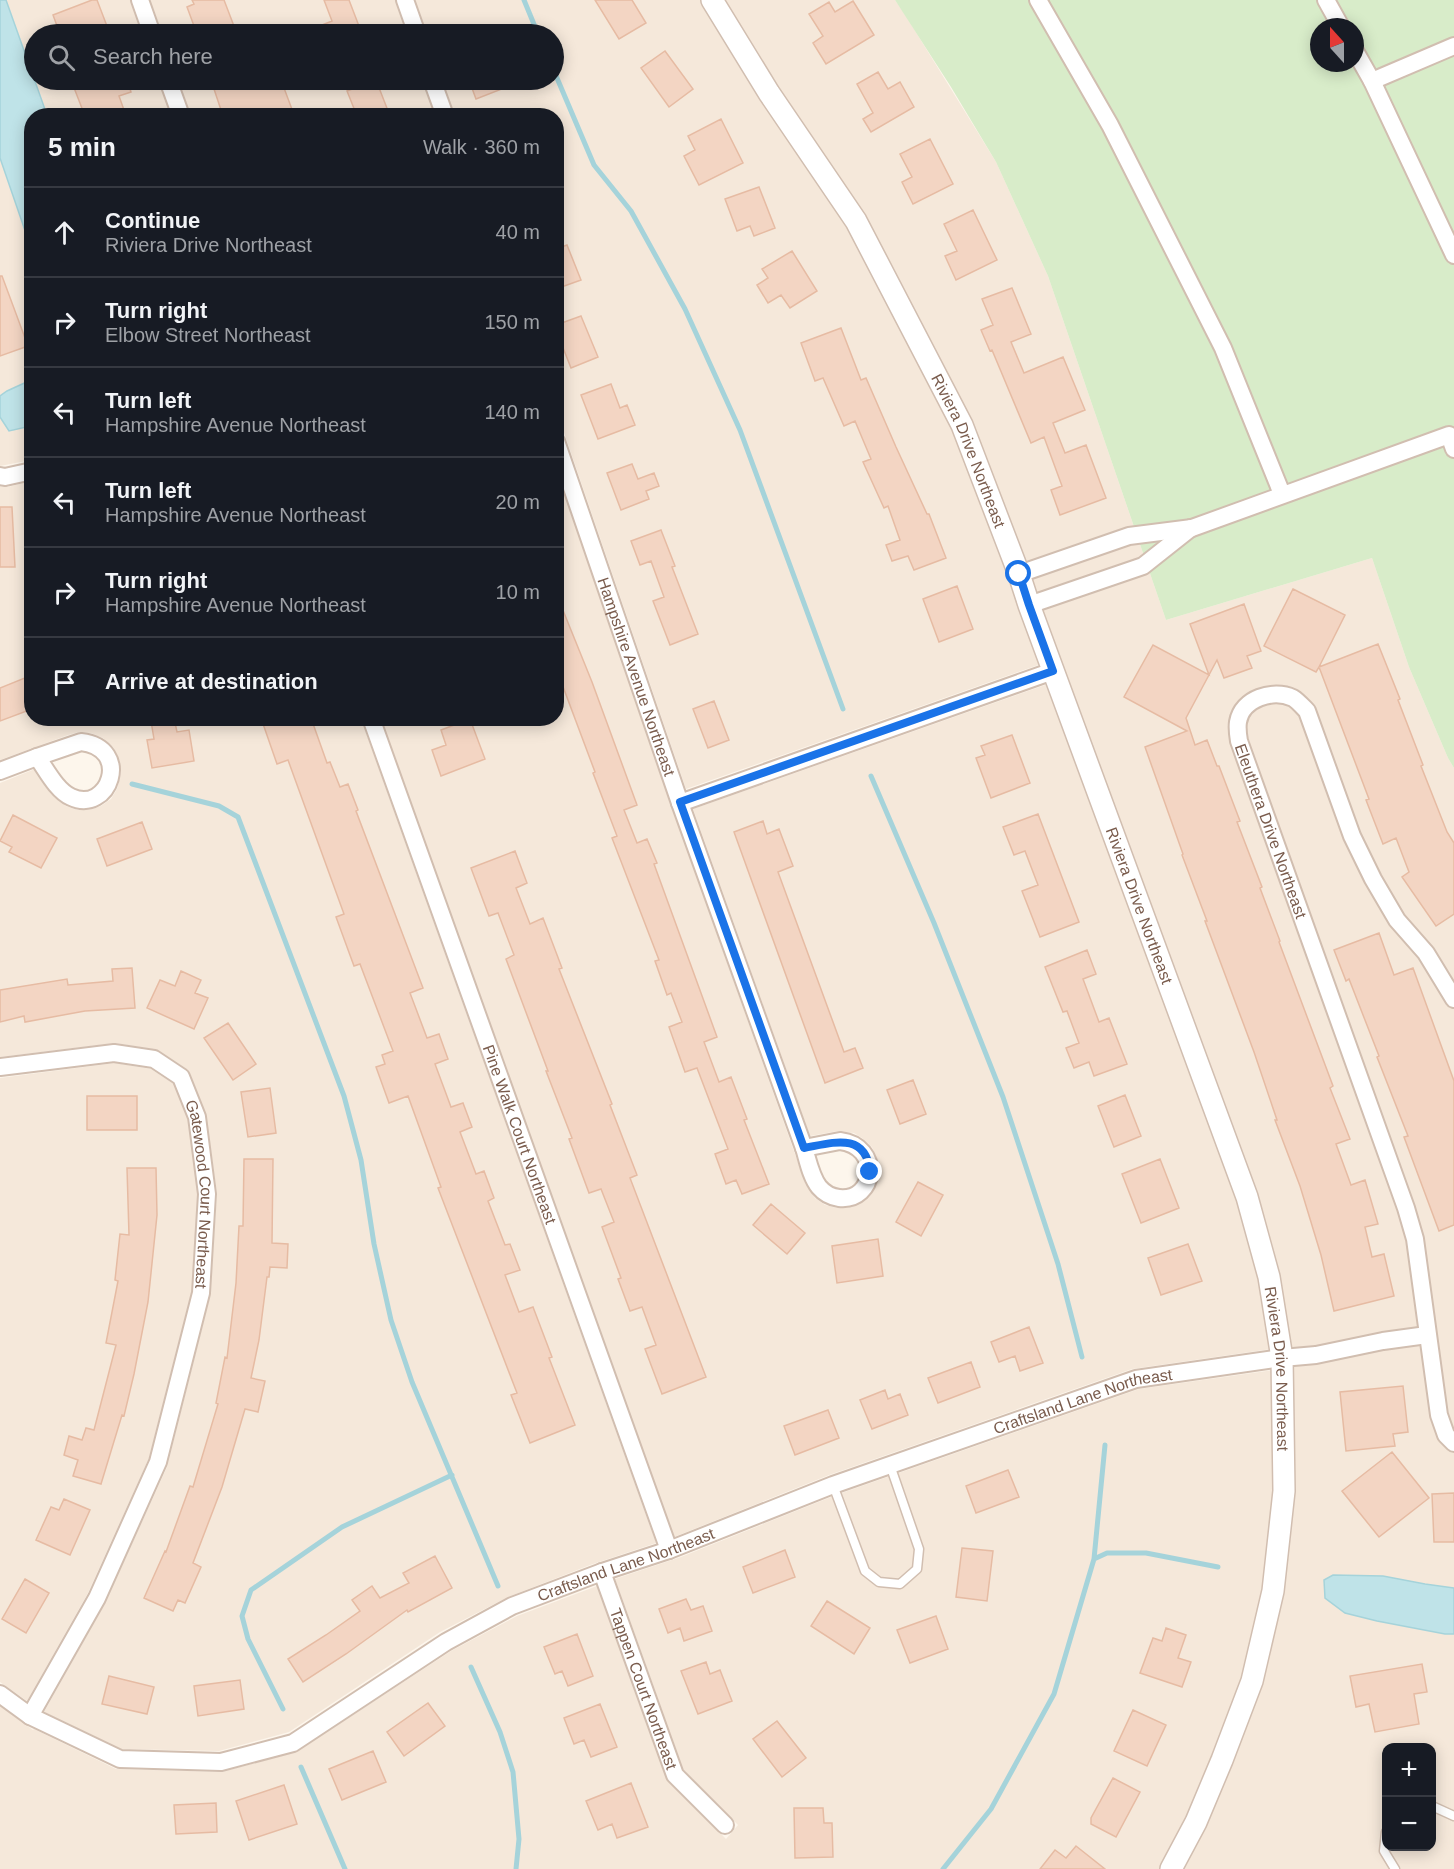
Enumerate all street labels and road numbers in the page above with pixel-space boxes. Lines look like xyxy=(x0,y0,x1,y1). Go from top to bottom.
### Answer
street label: Riviera Drive Northeast xyxy=(928,371,1009,531)
street label: Hampshire Avenue Northeast xyxy=(594,575,678,779)
street label: Eleuthera Drive Northeast xyxy=(1232,741,1310,921)
street label: Riviera Drive Northeast xyxy=(1103,825,1176,987)
street label: Pine Walk Court Northeast xyxy=(480,1042,560,1227)
street label: Gatewood Court Northeast xyxy=(182,1097,215,1290)
street label: Riviera Drive Northeast xyxy=(1262,1285,1291,1452)
street label: Craftsland Lane Northeast xyxy=(991,1366,1174,1437)
street label: Craftsland Lane Northeast xyxy=(535,1525,717,1605)
street label: Tappen Court Northeast xyxy=(607,1606,680,1772)

